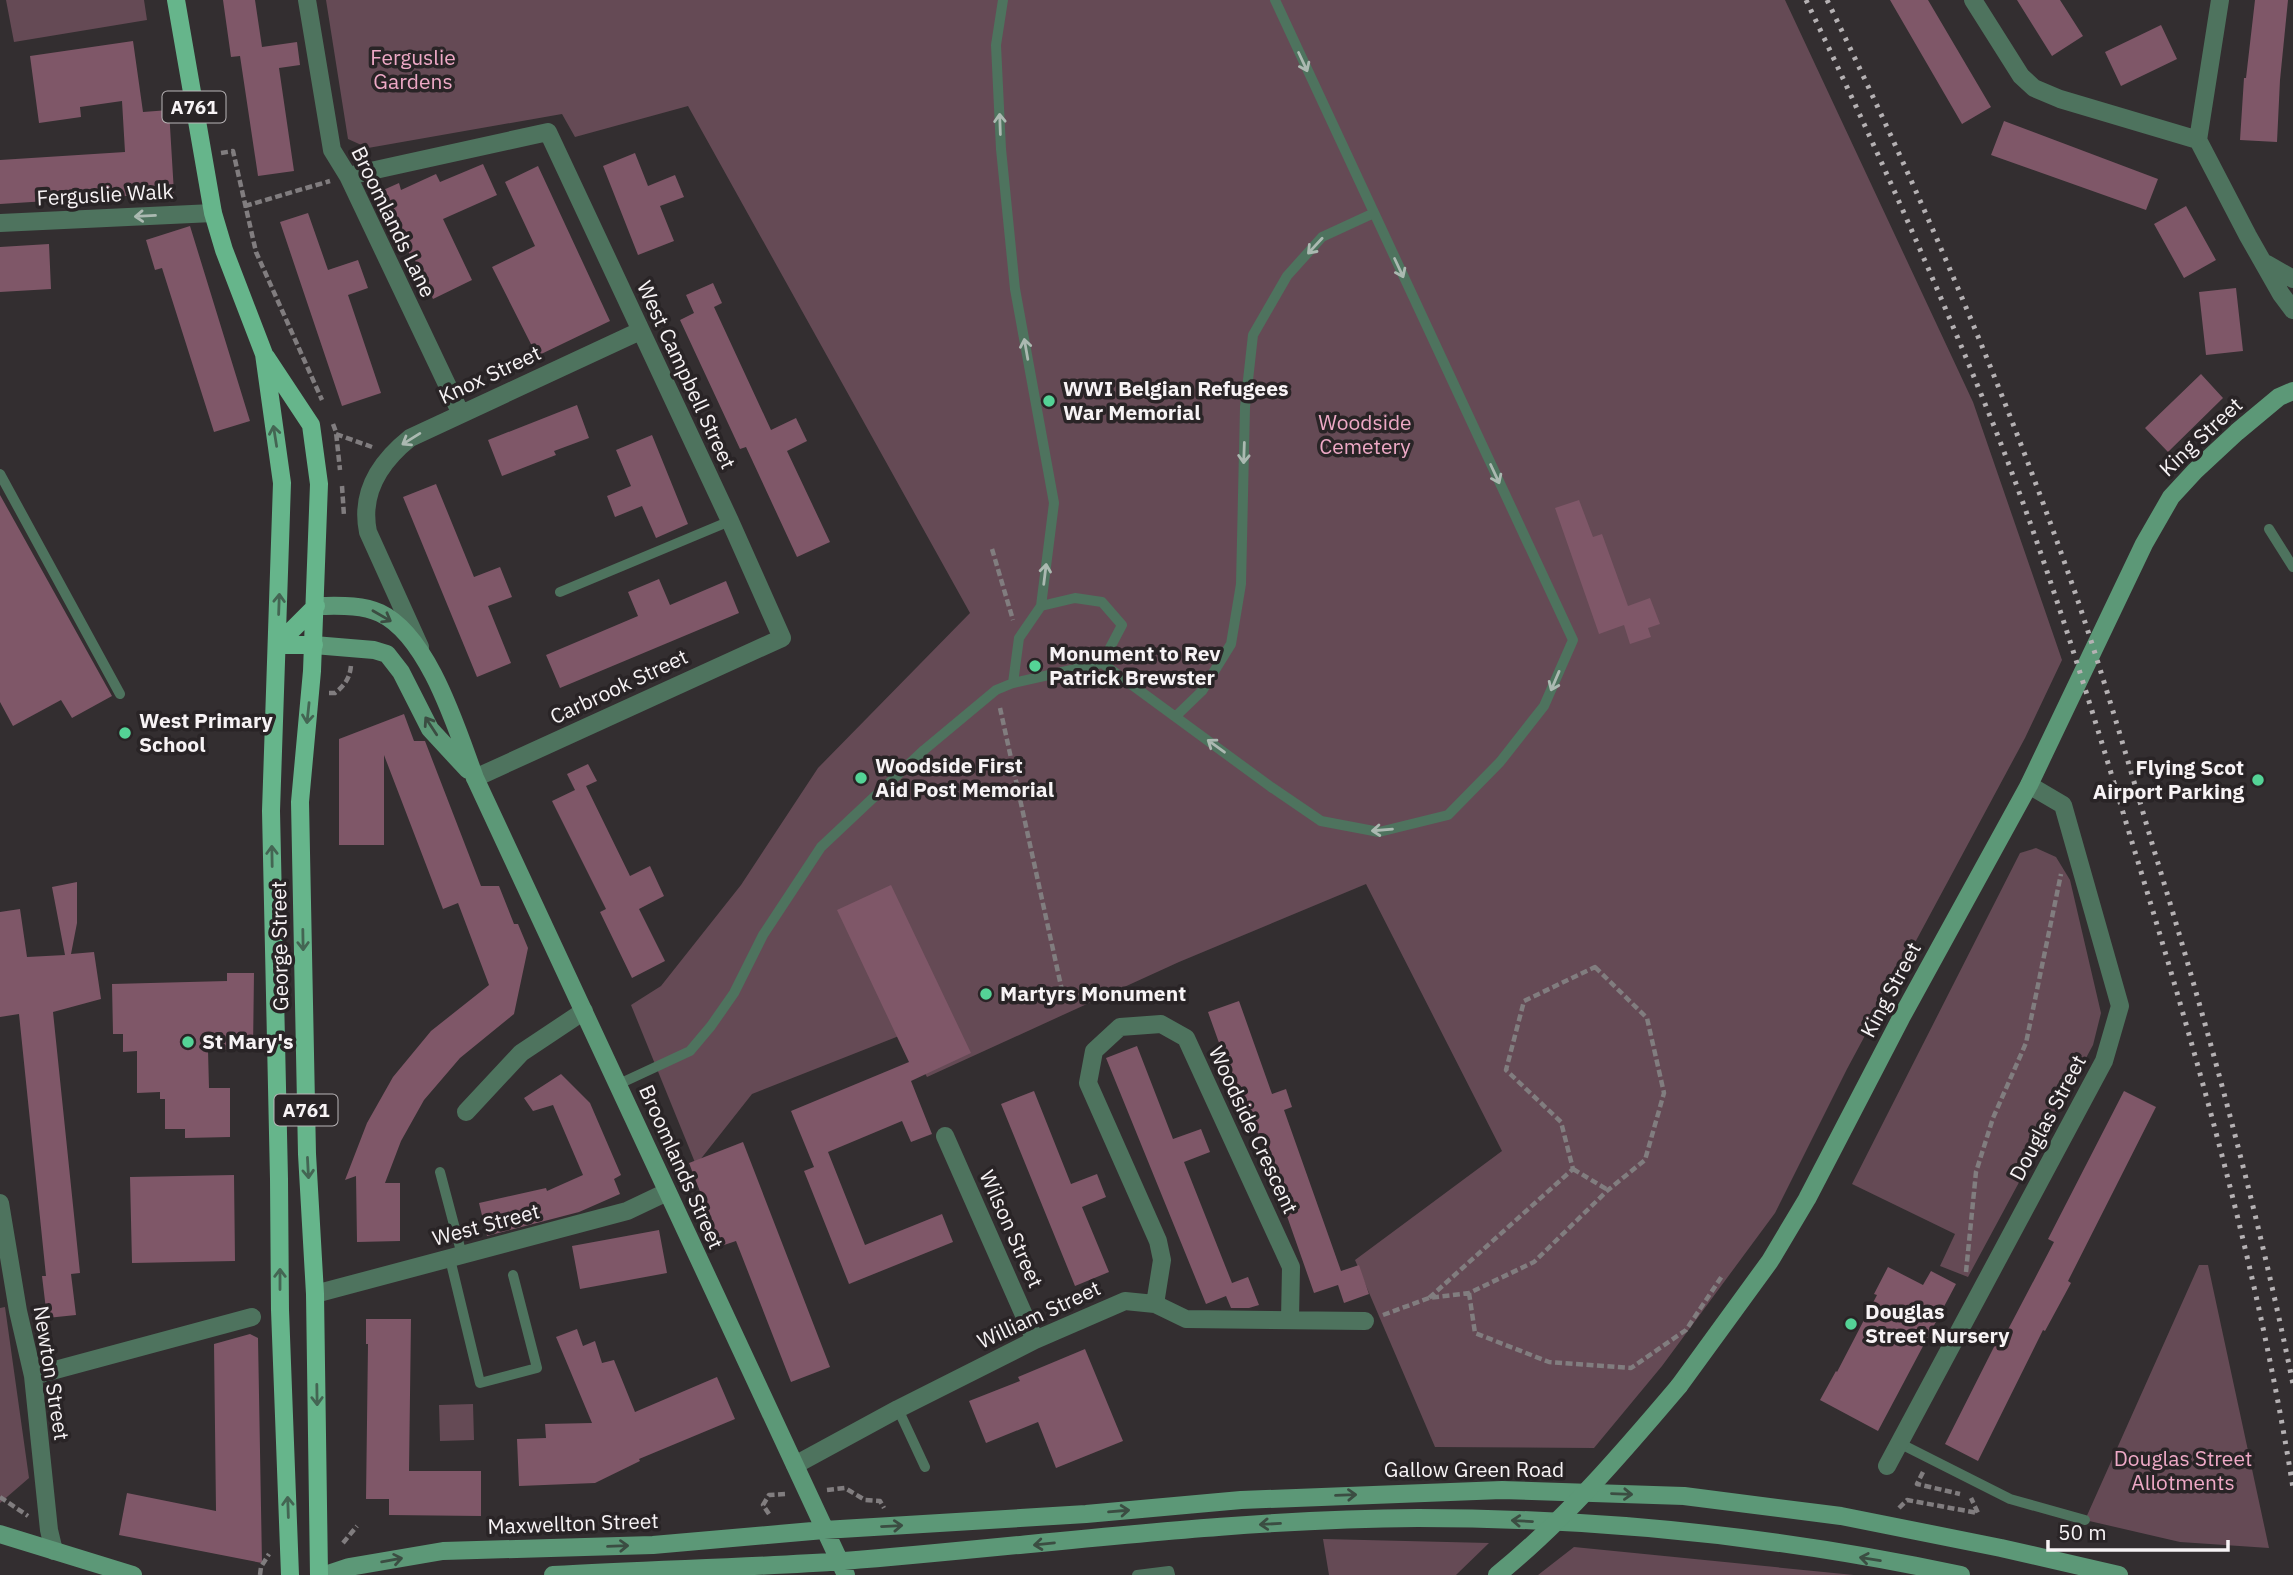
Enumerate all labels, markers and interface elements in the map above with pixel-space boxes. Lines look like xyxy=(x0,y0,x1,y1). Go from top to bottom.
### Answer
park label: Ferguslie Gardens xyxy=(370,43,456,95)
one-way arrow xyxy=(1297,51,1311,72)
road number: A761 xyxy=(162,92,226,122)
one-way arrow xyxy=(993,112,1006,135)
street label: Broomlands Lane xyxy=(345,141,443,302)
street label: Ferguslie Walk xyxy=(36,176,174,212)
one-way arrow xyxy=(134,210,157,223)
one-way arrow xyxy=(1306,237,1323,254)
one-way arrow xyxy=(1393,257,1407,278)
street label: West Campbell Street xyxy=(631,276,743,473)
street label: Knox Street xyxy=(434,338,545,410)
one-way arrow xyxy=(1019,338,1033,361)
place label: WWI Belgian Refugees War Memorial xyxy=(1063,374,1289,426)
street label: King Street xyxy=(2153,391,2248,482)
marker: WWI Belgian Refugees War Memorial xyxy=(1041,393,1057,409)
park label: Woodside Cemetery xyxy=(1318,408,1412,460)
one-way arrow xyxy=(268,425,281,448)
one-way arrow xyxy=(402,432,422,446)
one-way arrow xyxy=(1237,441,1250,464)
one-way arrow xyxy=(1489,463,1503,484)
one-way arrow xyxy=(1039,563,1052,585)
one-way arrow xyxy=(272,593,285,616)
one-way arrow xyxy=(371,609,391,623)
place label: Monument to Rev Patrick Brewster xyxy=(1049,639,1221,691)
street label: Carbrook Street xyxy=(545,642,692,730)
marker: Monument to Rev Patrick Brewster xyxy=(1027,658,1043,674)
one-way arrow xyxy=(1548,670,1561,691)
one-way arrow xyxy=(301,702,314,724)
place label: West Primary School xyxy=(139,706,274,758)
one-way arrow xyxy=(423,717,438,736)
marker: West Primary School xyxy=(117,725,133,741)
one-way arrow xyxy=(1207,739,1226,753)
place label: Woodside First Aid Post Memorial xyxy=(875,751,1054,803)
place label: Flying Scot Airport Parking xyxy=(2093,753,2244,805)
marker: Woodside First Aid Post Memorial xyxy=(853,770,869,786)
marker: Flying Scot Airport Parking xyxy=(2250,772,2266,788)
one-way arrow xyxy=(1371,824,1394,837)
one-way arrow xyxy=(266,845,279,868)
street label: George Street xyxy=(264,881,294,1011)
one-way arrow xyxy=(296,929,309,952)
street label: King Street xyxy=(1853,937,1927,1042)
place label: Martyrs Monument xyxy=(1000,979,1186,1007)
marker: Martyrs Monument xyxy=(978,986,994,1002)
place label: St Mary's xyxy=(202,1027,294,1055)
marker: St Mary's xyxy=(180,1034,196,1050)
street label: Woodside Crescent xyxy=(1203,1041,1305,1218)
street label: Douglas Street xyxy=(2002,1050,2092,1185)
street label: Broomlands Street xyxy=(633,1080,731,1253)
road number: A761 xyxy=(274,1094,338,1126)
one-way arrow xyxy=(302,1156,315,1179)
street label: Wilson Street xyxy=(973,1165,1050,1292)
street label: West Street xyxy=(429,1196,542,1252)
one-way arrow xyxy=(273,1268,287,1291)
street label: William Street xyxy=(973,1273,1105,1355)
place label: Douglas Street Nursery xyxy=(1865,1297,2010,1349)
street label: Newton Street xyxy=(28,1304,76,1442)
marker: Douglas Street Nursery xyxy=(1843,1316,1859,1332)
one-way arrow xyxy=(310,1383,323,1406)
park label: Douglas Street Allotments xyxy=(2114,1444,2252,1496)
street label: Gallow Green Road xyxy=(1384,1455,1564,1483)
one-way arrow xyxy=(1334,1488,1357,1501)
one-way arrow xyxy=(1610,1488,1633,1501)
one-way arrow xyxy=(282,1496,295,1519)
one-way arrow xyxy=(1107,1504,1129,1517)
street label: Maxwellton Street xyxy=(487,1506,659,1540)
scale bar xyxy=(2048,1508,2228,1552)
one-way arrow xyxy=(1511,1515,1534,1528)
one-way arrow xyxy=(1259,1517,1282,1530)
text: 50 m xyxy=(2058,1518,2107,1546)
one-way arrow xyxy=(880,1519,902,1532)
one-way arrow xyxy=(1033,1538,1055,1551)
one-way arrow xyxy=(607,1539,630,1552)
one-way arrow xyxy=(1859,1552,1882,1565)
one-way arrow xyxy=(380,1553,403,1566)

